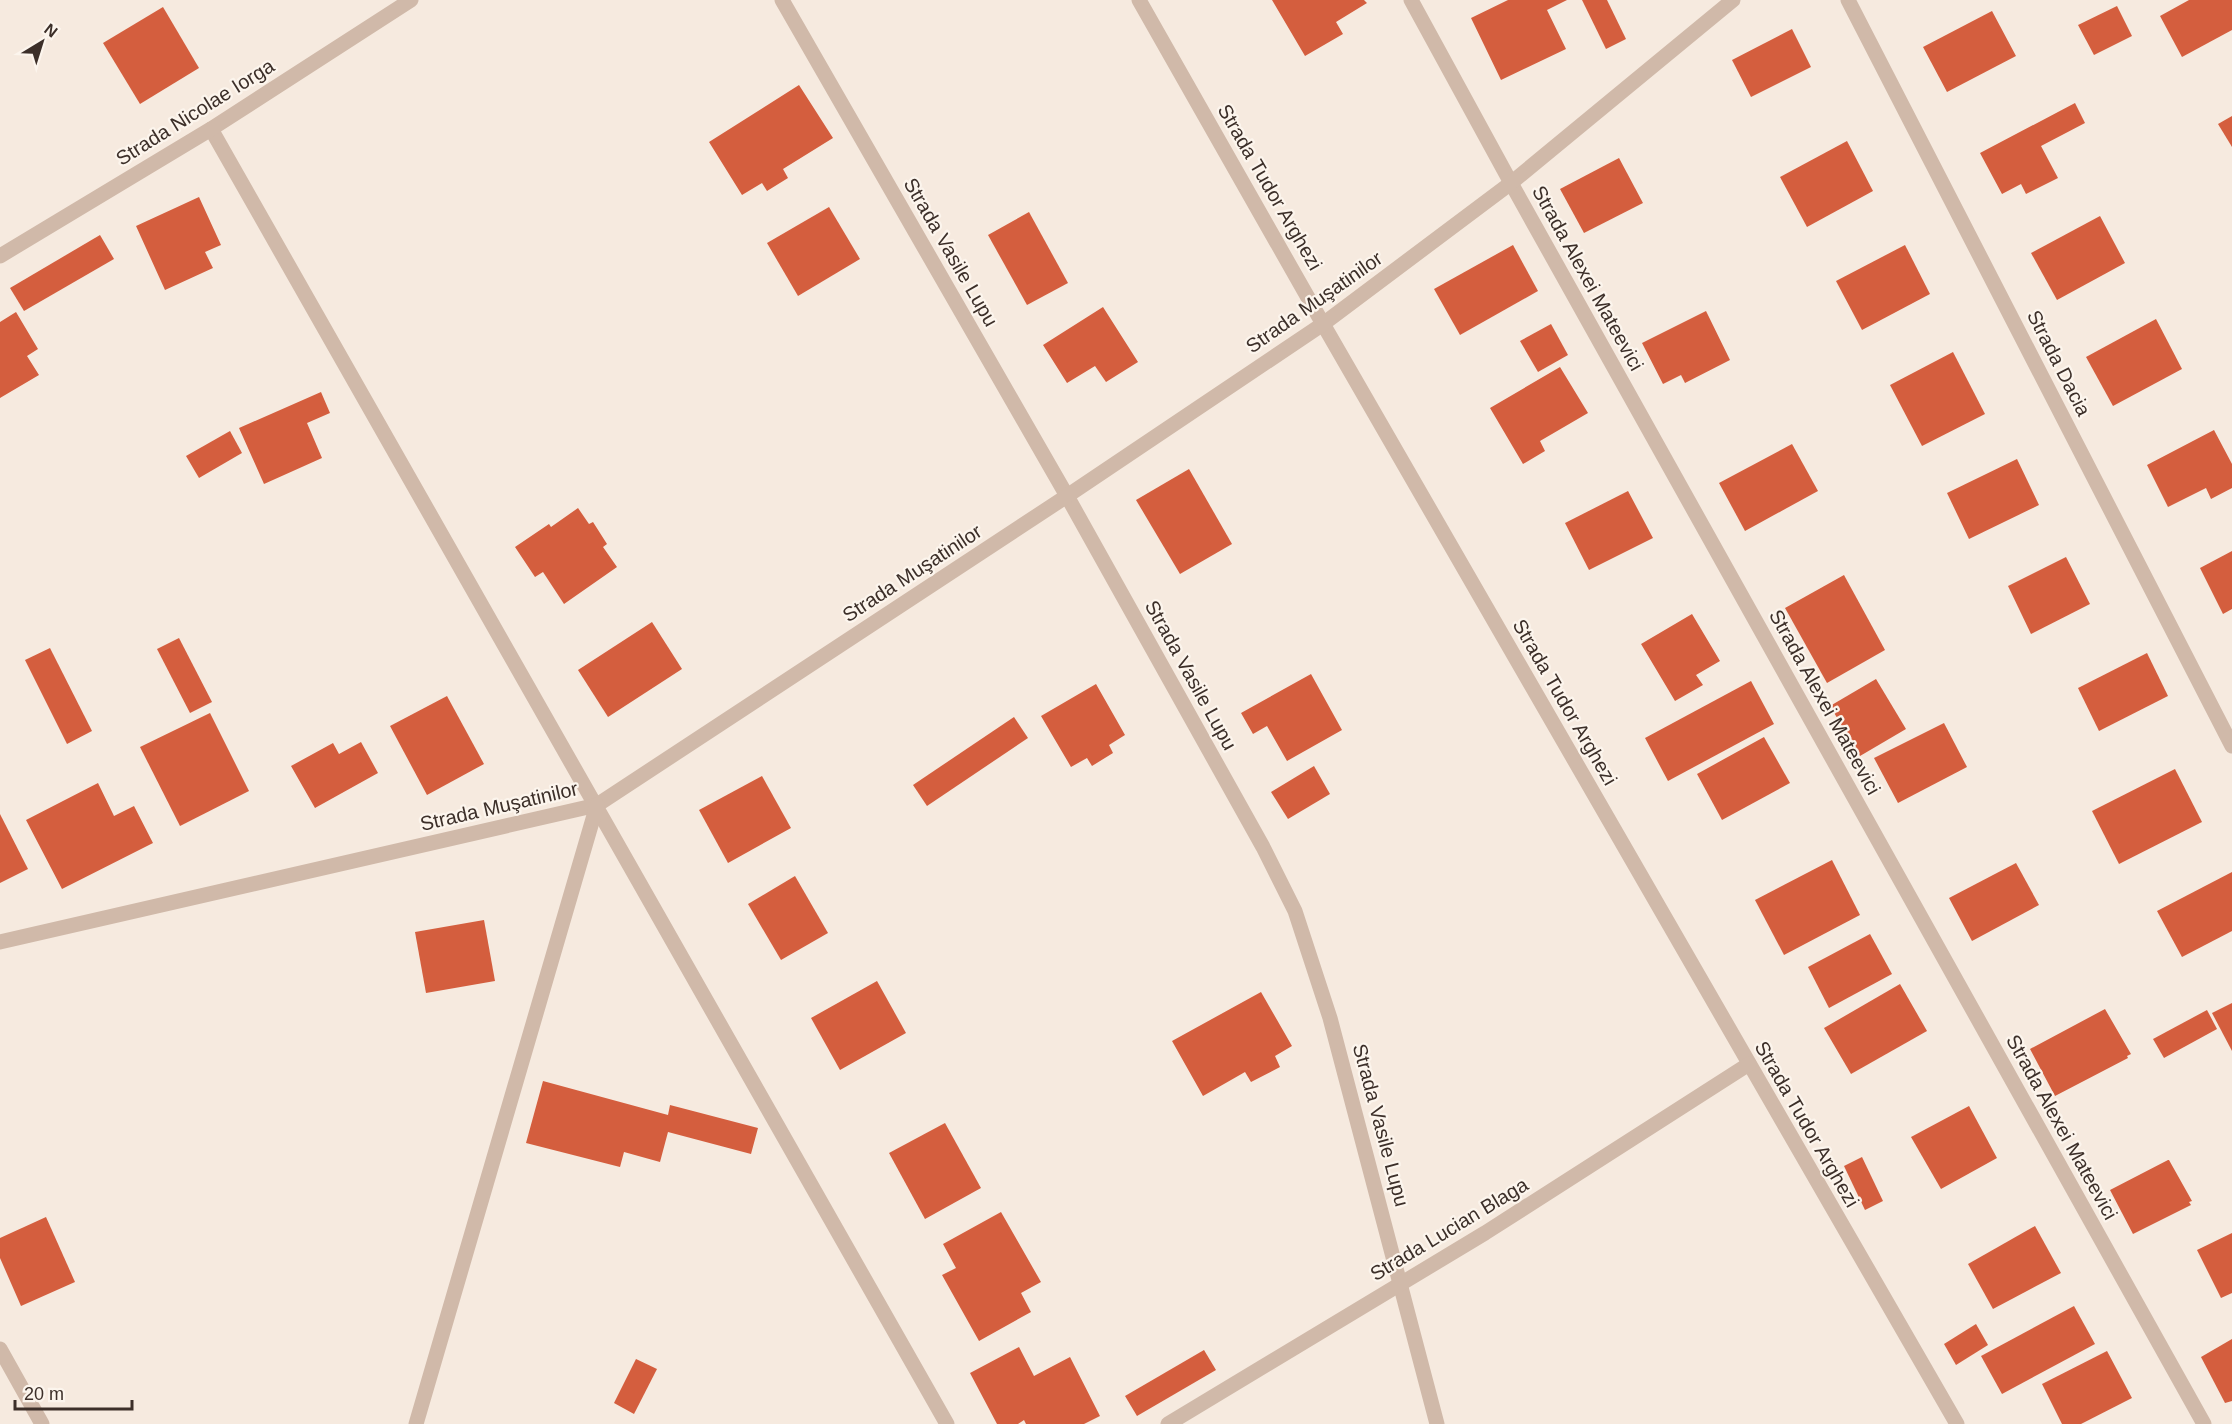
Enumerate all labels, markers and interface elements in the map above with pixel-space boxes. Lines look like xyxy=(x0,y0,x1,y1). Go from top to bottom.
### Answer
north arrow xyxy=(12,12,72,72)
text: N xyxy=(41,20,61,41)
street label: Strada Nicolae Iorga xyxy=(112,54,279,170)
street label: Strada Tudor Arghezi xyxy=(1214,100,1326,274)
street label: Strada Vasile Lupu xyxy=(900,174,1002,330)
street label: Strada Alexei Mateevici xyxy=(1528,182,1648,374)
street label: Strada Muşatinilor xyxy=(1242,247,1387,357)
street label: Strada Dacia xyxy=(2023,306,2095,420)
street label: Strada Muşatinilor xyxy=(838,520,986,626)
street label: Strada Vasile Lupu xyxy=(1141,596,1241,754)
street label: Strada Alexei Mateevici xyxy=(1765,606,1885,798)
street label: Strada Tudor Arghezi xyxy=(1509,615,1621,789)
street label: Strada Muşatinilor xyxy=(418,777,580,835)
street label: Strada Alexei Mateevici xyxy=(2002,1031,2122,1223)
street label: Strada Tudor Arghezi xyxy=(1751,1037,1863,1211)
street label: Strada Vasile Lupu xyxy=(1349,1041,1413,1209)
street label: Strada Lucian Blaga xyxy=(1366,1173,1533,1285)
scale bar xyxy=(15,1373,132,1411)
text: 20 m xyxy=(24,1384,64,1404)

